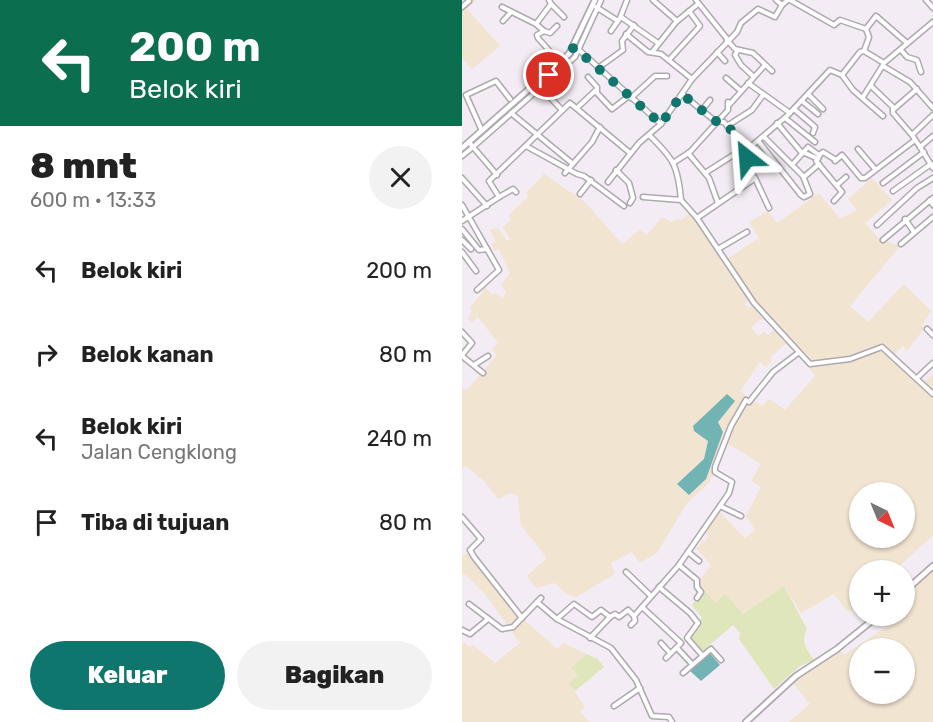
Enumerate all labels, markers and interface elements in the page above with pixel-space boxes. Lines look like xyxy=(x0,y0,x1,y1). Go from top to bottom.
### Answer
text: 200 m xyxy=(129,22,261,72)
icon: left xyxy=(30,24,108,102)
pin xyxy=(523,49,574,100)
icon: arrive xyxy=(532,58,565,91)
text: Belok kiri xyxy=(129,73,242,105)
position arrow xyxy=(715,126,779,190)
text: 8 mnt xyxy=(30,144,137,187)
button: close xyxy=(369,146,432,209)
text: 600 m · 13:33 xyxy=(30,188,156,212)
icon: left xyxy=(30,254,63,287)
text: Belok kiri xyxy=(81,257,182,284)
text: 200 m xyxy=(366,257,432,284)
icon: right xyxy=(30,338,63,371)
text: Belok kanan xyxy=(81,341,214,368)
text: 80 m xyxy=(379,341,432,368)
text: Belok kiri xyxy=(81,413,182,440)
icon: left xyxy=(30,422,63,455)
text: 240 m xyxy=(367,425,432,452)
text: Jalan Cengklong xyxy=(81,440,237,464)
north arrow xyxy=(849,482,915,548)
map controls xyxy=(849,482,915,704)
icon: arrive xyxy=(30,506,63,539)
text: Tiba di tujuan xyxy=(81,509,229,536)
text: 80 m xyxy=(379,509,432,536)
button: + xyxy=(849,560,915,626)
button: − xyxy=(849,638,915,704)
button: Keluar xyxy=(30,641,225,710)
button: Bagikan xyxy=(237,641,432,710)

